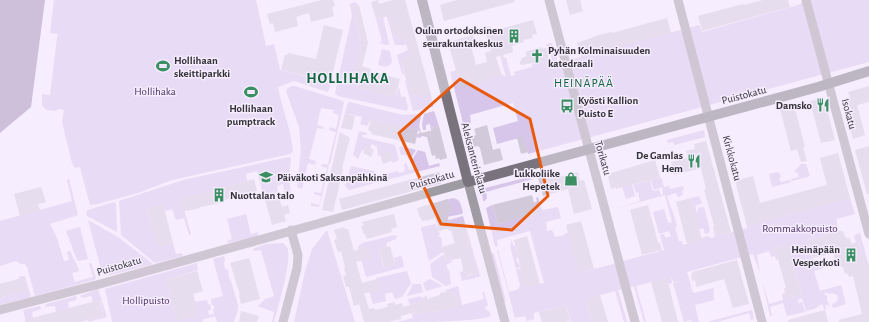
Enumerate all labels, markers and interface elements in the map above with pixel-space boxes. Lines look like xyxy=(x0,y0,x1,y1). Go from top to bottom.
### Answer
place label: Oulun ortodoksinen seurakuntakeskus xyxy=(415,25,503,49)
building icon: Oulun ortodoksinen seurakuntakeskus xyxy=(506,28,522,44)
place label: Pyhän Kolminaisuuden katedraali xyxy=(548,45,651,69)
church icon: Pyhän Kolminaisuuden katedraali xyxy=(529,48,545,64)
place label: Hollihaan skeittiparkki xyxy=(174,55,230,79)
sports icon: Hollihaan skeittiparkki xyxy=(155,58,171,74)
district label: HOLLIHAKA xyxy=(306,71,390,86)
district label: HEINÄPÄÄ xyxy=(554,76,614,89)
sports icon: Hollihaan pumptrack xyxy=(243,84,259,100)
street label: Puistokatu xyxy=(721,84,768,106)
park label: Hollihaka xyxy=(134,86,176,97)
place label: Kyösti Kallion Puisto E xyxy=(578,95,638,119)
restaurant icon: Damsko xyxy=(815,97,831,113)
bus stop icon: Kyösti Kallion Puisto E xyxy=(559,98,575,114)
street label: Isokatu xyxy=(840,98,858,131)
place label: Damsko xyxy=(776,100,813,111)
place label: Hollihaan pumptrack xyxy=(227,103,276,127)
street label: Aleksanterinkatu xyxy=(459,121,489,195)
street label: Kirkkokatu xyxy=(721,134,743,182)
street label: Torikatu xyxy=(593,140,613,177)
place label: De Gamlas Hem xyxy=(636,150,683,174)
restaurant icon: De Gamlas Hem xyxy=(686,153,702,169)
street label: Puistokatu xyxy=(409,168,456,192)
place label: Lukkoliike Hepetek xyxy=(514,168,561,192)
school or university icon: Päiväkoti Saksanpähkinä xyxy=(258,169,274,185)
shop icon: Lukkoliike Hepetek xyxy=(563,171,579,187)
place label: Päiväkoti Saksanpähkinä xyxy=(277,172,388,183)
building icon: Nuottalan talo xyxy=(211,187,227,203)
place label: Nuottalan talo xyxy=(230,190,295,201)
park label: Rommakkopuisto xyxy=(762,223,838,234)
place label: Heinäpään Vesperkoti xyxy=(791,244,840,268)
building icon: Heinäpään Vesperkoti xyxy=(843,247,859,263)
street label: Puistokatu xyxy=(96,254,143,278)
park label: Hollipuisto xyxy=(122,295,170,306)

